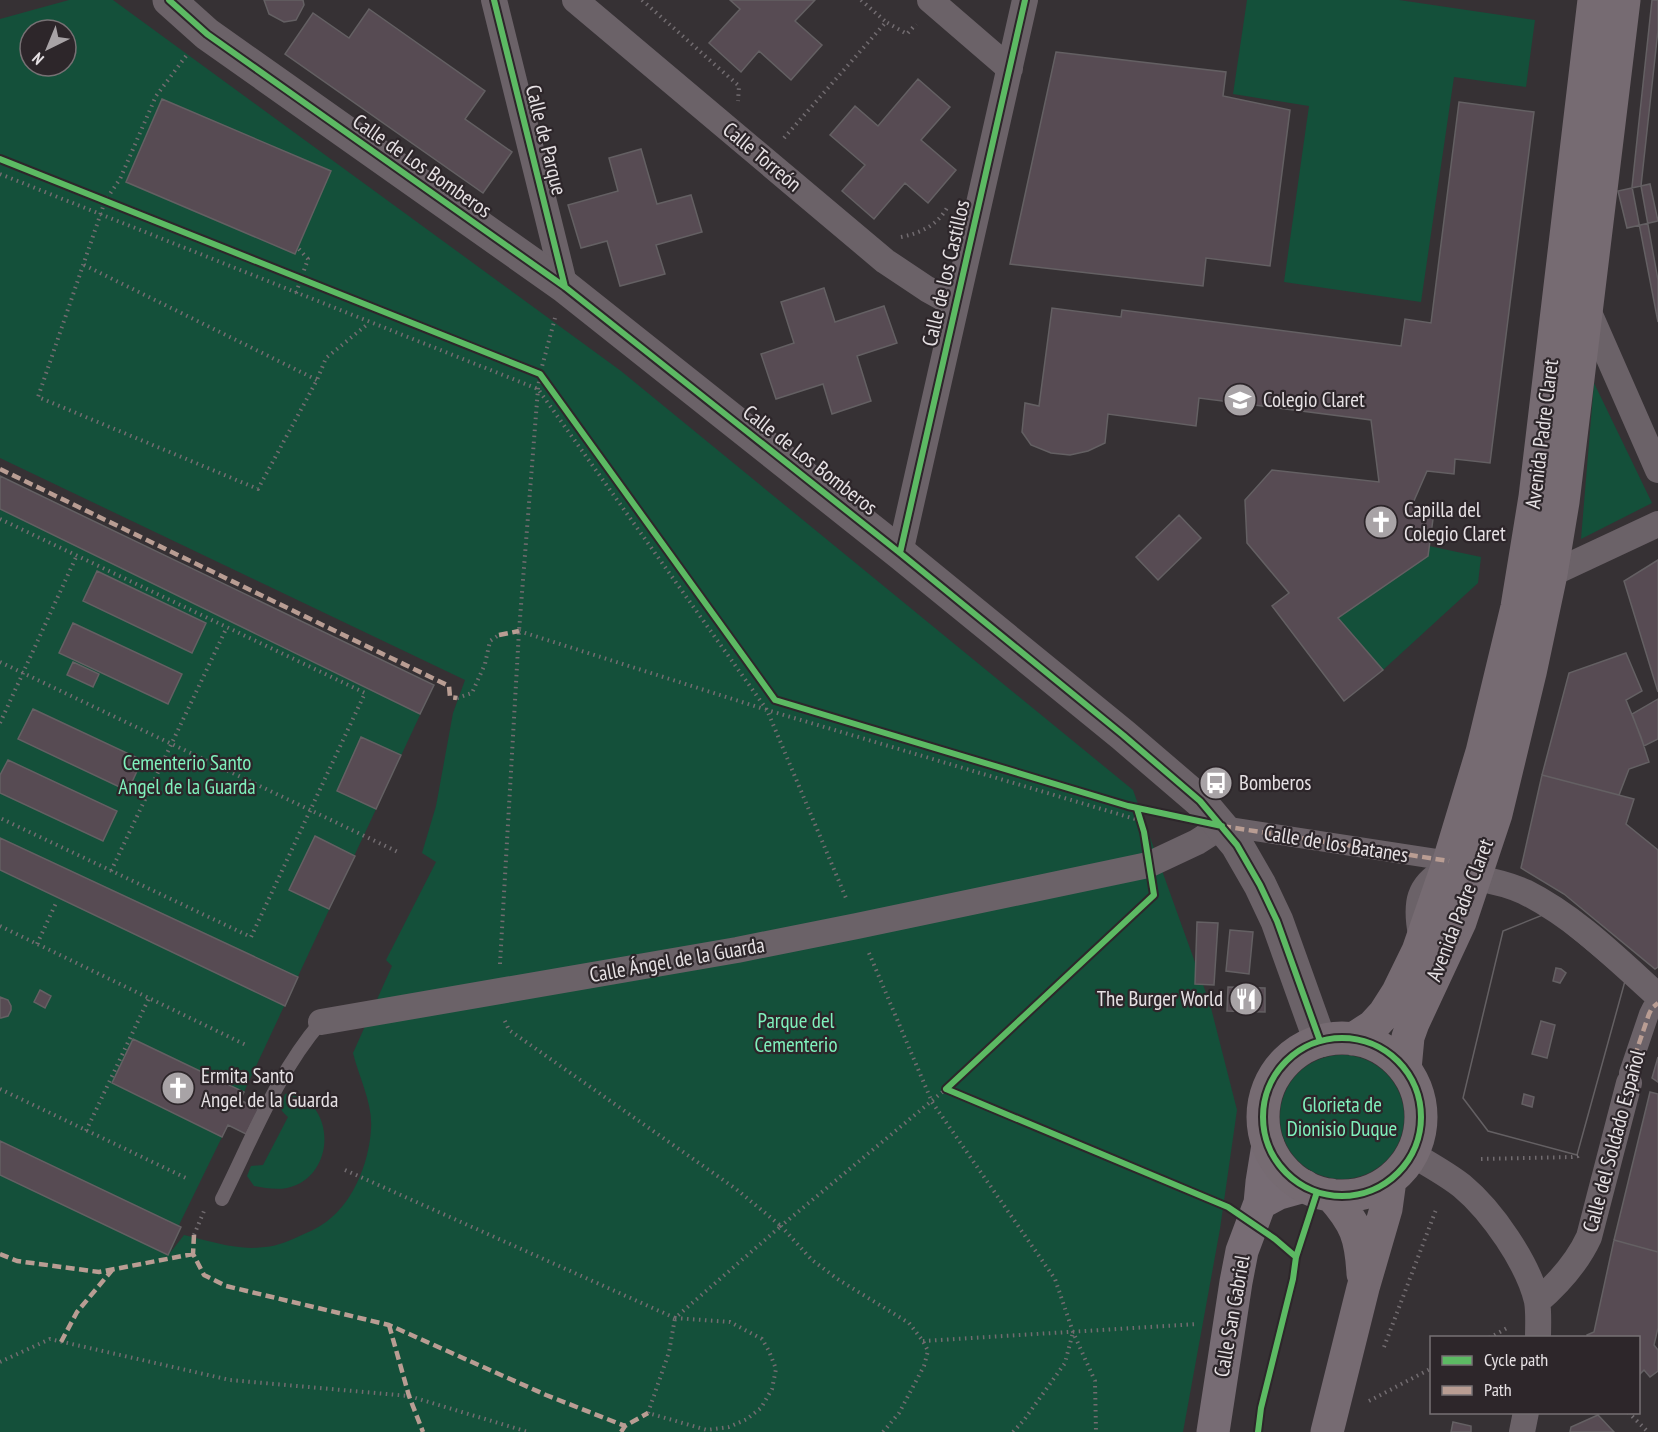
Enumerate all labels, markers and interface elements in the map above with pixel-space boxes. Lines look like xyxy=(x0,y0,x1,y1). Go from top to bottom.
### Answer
north arrow xyxy=(18,18,78,78)
text: N xyxy=(28,49,48,69)
street label: Calle de Parque xyxy=(520,82,573,198)
street label: Calle de Los Bomberos xyxy=(348,108,497,224)
street label: Calle Torreón xyxy=(717,116,807,197)
street label: Calle de los Castillos xyxy=(916,197,975,349)
street label: Avenida Padre Claret xyxy=(1519,358,1564,510)
school or university icon: Colegio Claret xyxy=(1222,382,1258,418)
place label: Colegio Claret xyxy=(1263,386,1365,413)
street label: Calle de Los Bomberos xyxy=(738,399,883,521)
place label: Capilla del Colegio Claret xyxy=(1404,496,1506,547)
church icon: Capilla del Colegio Claret xyxy=(1363,504,1399,540)
park label: Cementerio Santo Angel de la Guarda xyxy=(118,749,256,800)
bus stop icon: Bomberos xyxy=(1198,765,1234,801)
place label: Bomberos xyxy=(1239,769,1311,796)
street label: Calle de los Batanes xyxy=(1262,819,1410,868)
street label: Avenida Padre Claret xyxy=(1420,835,1499,985)
street label: Calle Ángel de la Guarda xyxy=(587,931,767,988)
restaurant icon: The Burger World xyxy=(1228,981,1264,1017)
place label: The Burger World xyxy=(1097,985,1223,1012)
park label: Parque del Cementerio xyxy=(755,1007,837,1058)
street label: Calle del Soldado Español xyxy=(1576,1047,1651,1235)
place label: Ermita Santo Angel de la Guarda xyxy=(201,1062,338,1113)
church icon: Ermita Santo Angel de la Guarda xyxy=(160,1070,196,1106)
park label: Glorieta de Dionisio Duque xyxy=(1287,1091,1397,1142)
street label: Calle San Gabriel xyxy=(1207,1253,1256,1379)
legend xyxy=(1430,1336,1640,1414)
text: Cycle path xyxy=(1484,1348,1548,1371)
text: Path xyxy=(1484,1378,1512,1401)

